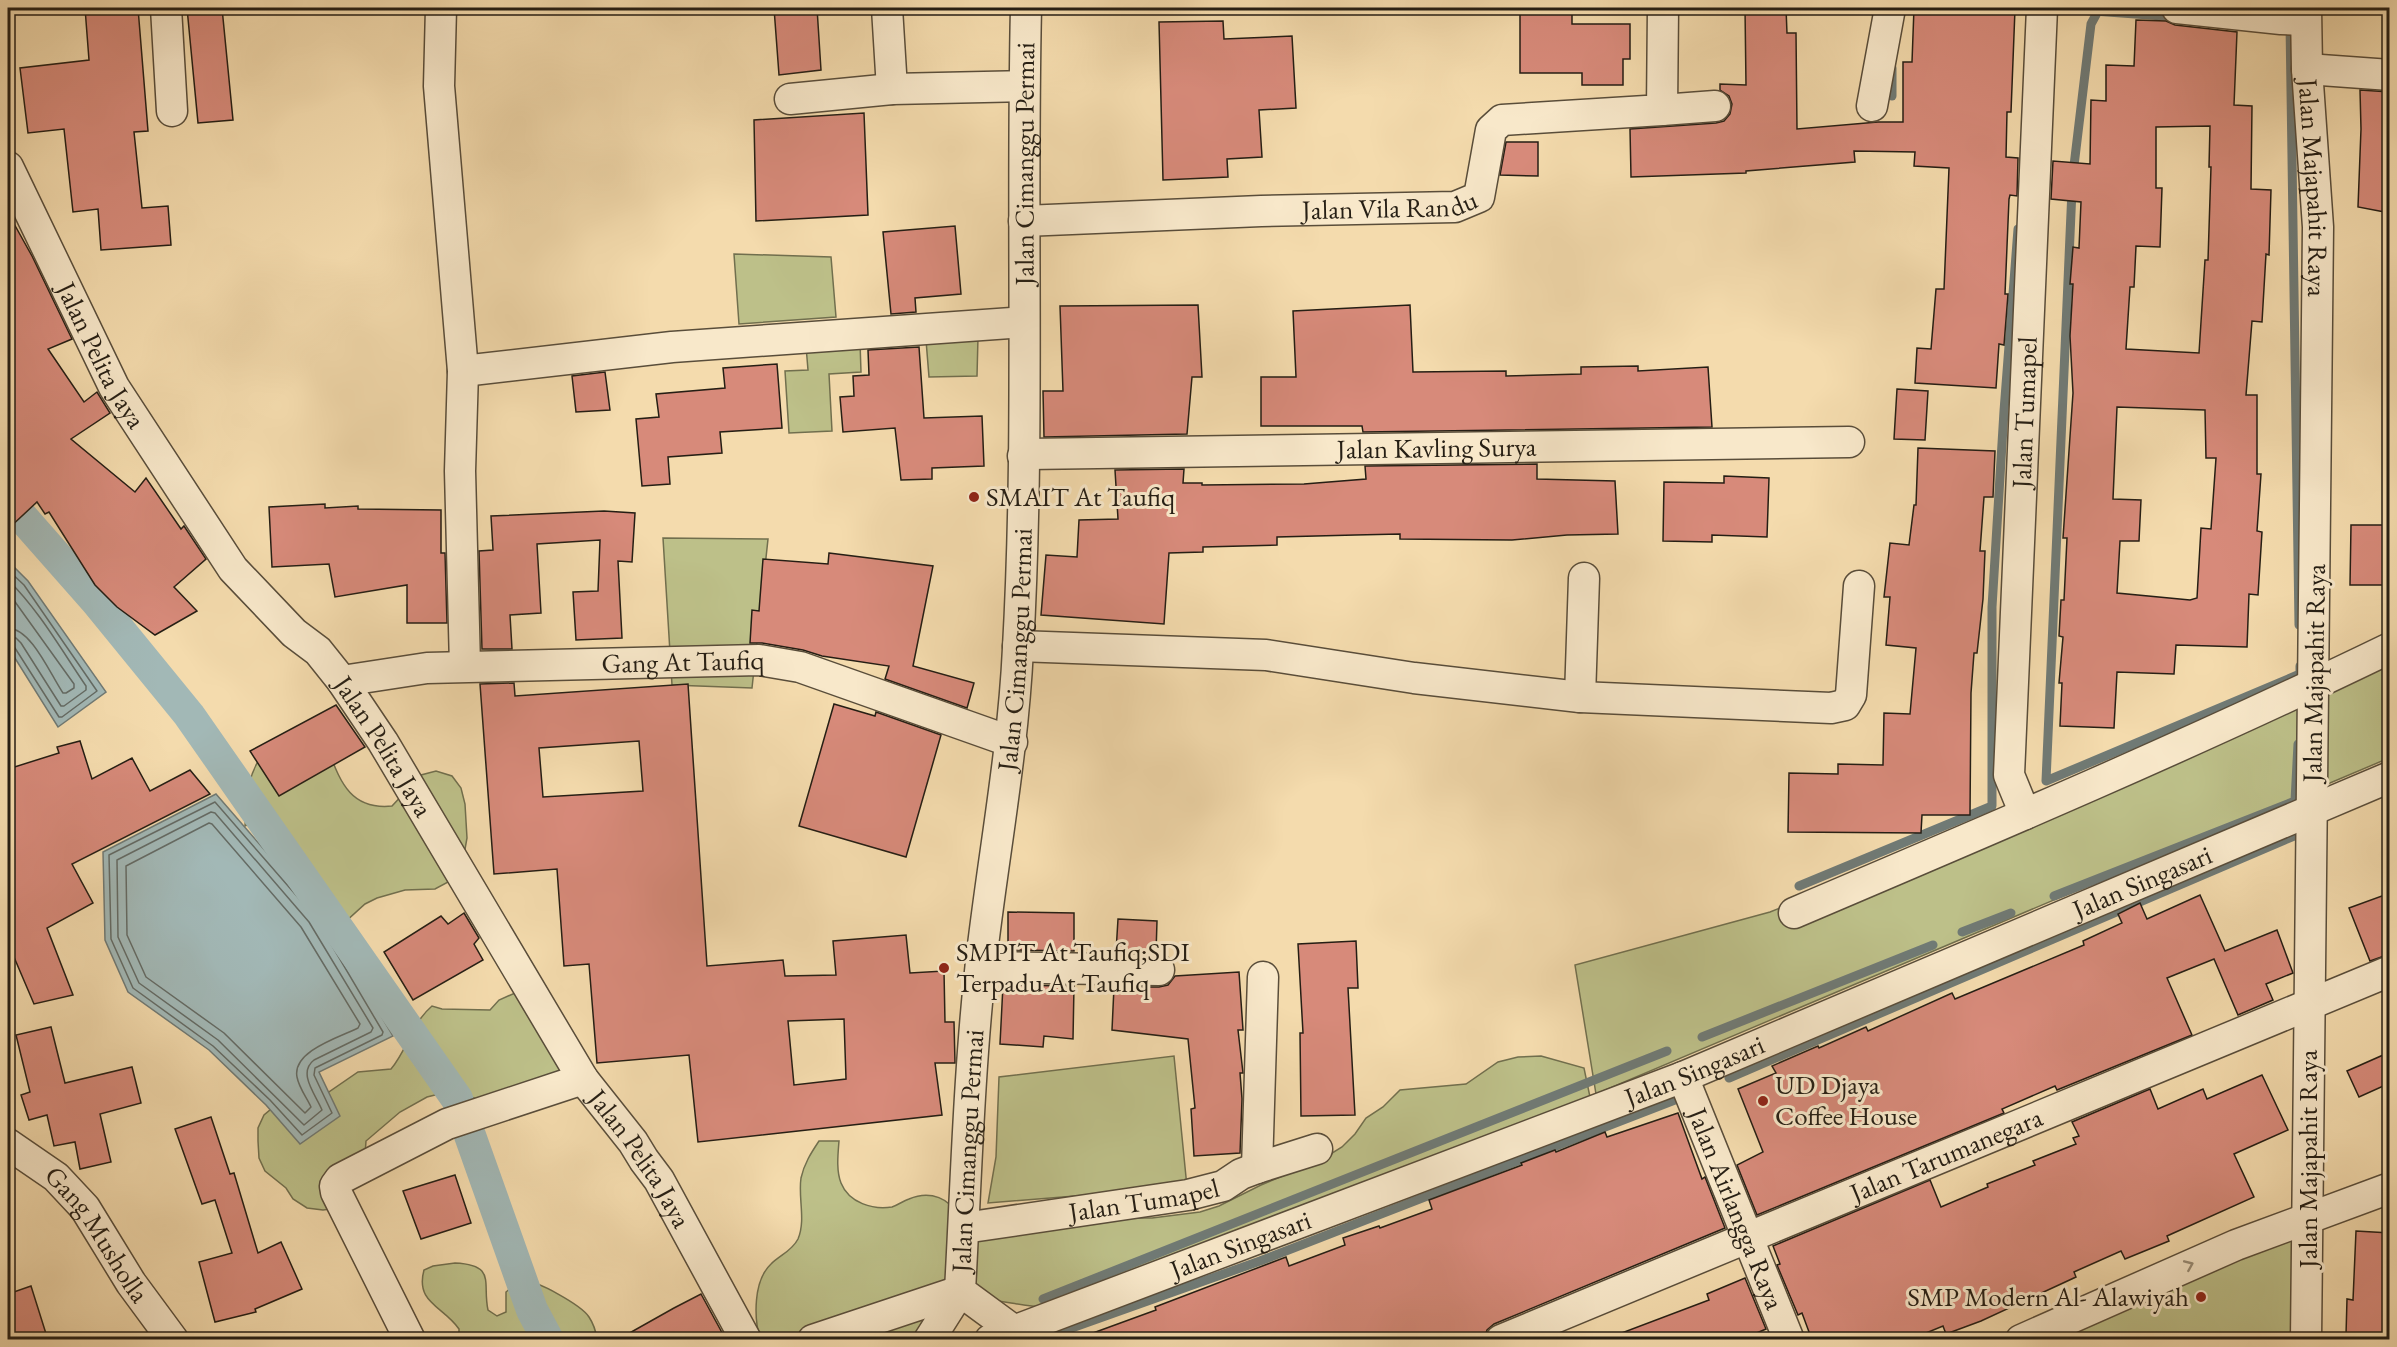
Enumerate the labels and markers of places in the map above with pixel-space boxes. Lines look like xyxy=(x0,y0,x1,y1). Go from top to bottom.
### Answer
place label: SMAIT At Taufiq xyxy=(986,479,1176,514)
marker: SMAIT At Taufiq xyxy=(967,490,981,504)
place label: SMPIT At Taufiq;SDI Terpadu At Taufiq xyxy=(956,934,1190,1000)
marker: SMPIT At Taufiq;SDI Terpadu At Taufiq xyxy=(937,961,951,975)
place label: UD Djaya Coffee House xyxy=(1775,1067,1917,1133)
marker: UD Djaya Coffee House xyxy=(1756,1094,1770,1108)
place label: SMP Modern Al- Alawiyah xyxy=(1907,1279,2189,1314)
marker: SMP Modern Al- Alawiyah xyxy=(2194,1290,2208,1304)

